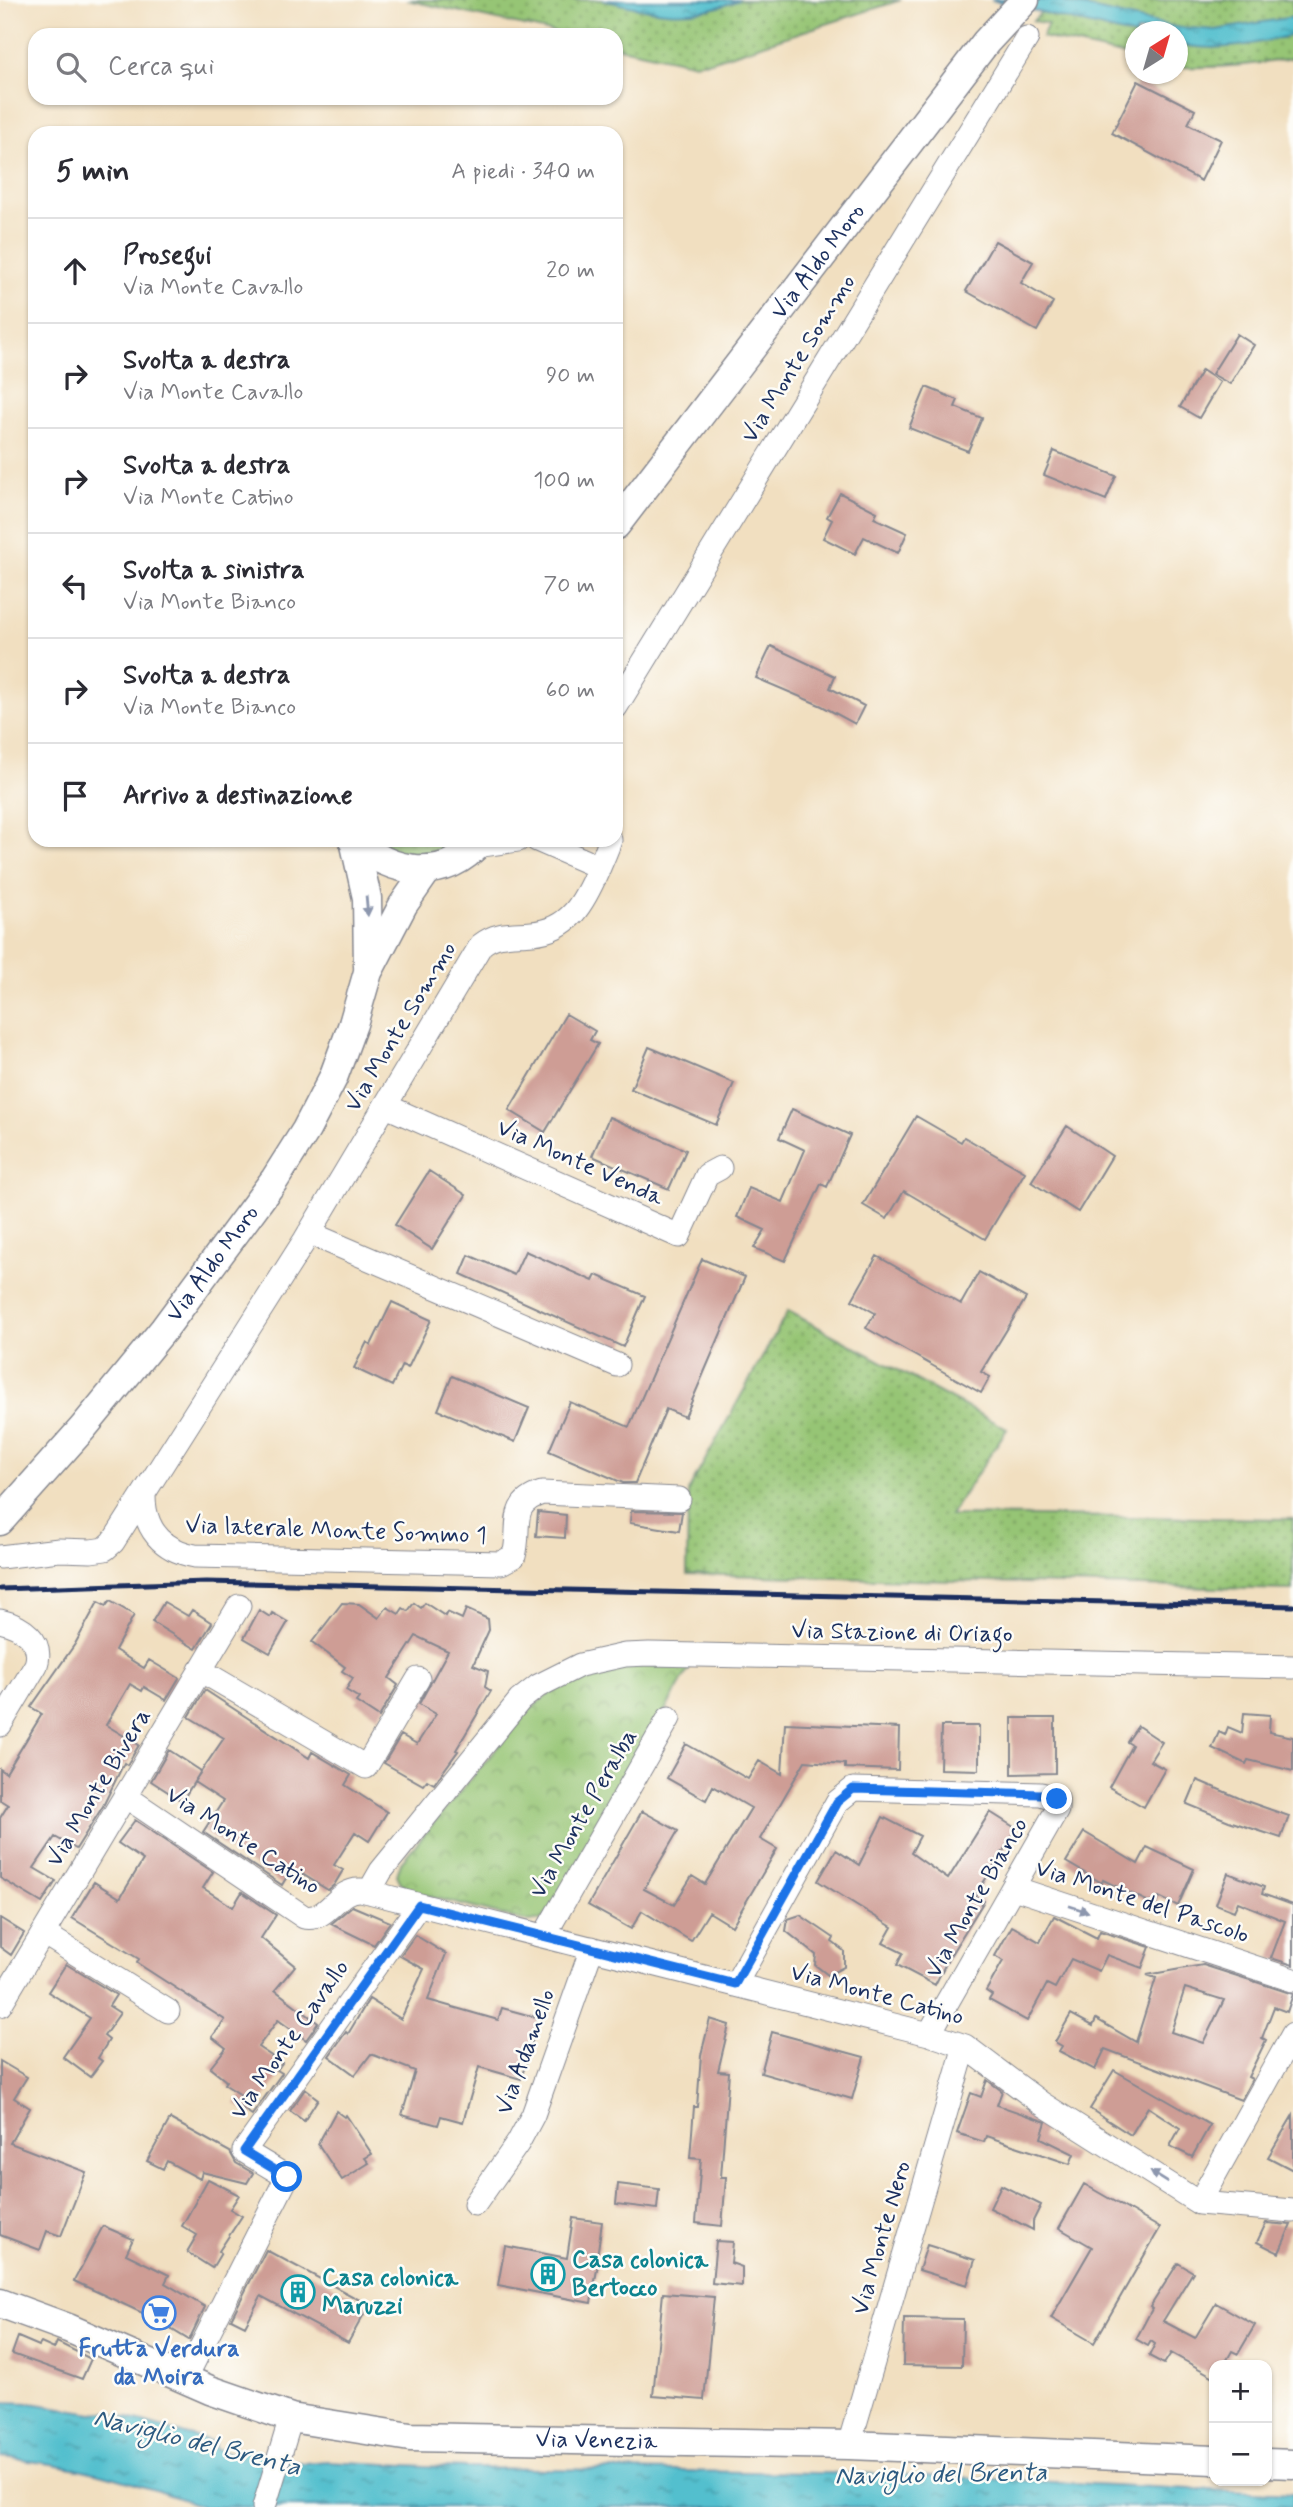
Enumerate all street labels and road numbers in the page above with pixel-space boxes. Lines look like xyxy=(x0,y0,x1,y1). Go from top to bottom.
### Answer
street label: Via Aldo Moro xyxy=(764,197,872,326)
street label: Via Monte Sommo xyxy=(735,269,863,449)
street label: Via Monte Sommo xyxy=(338,936,464,1118)
street label: Via Monte Venda xyxy=(492,1112,669,1214)
street label: Via Aldo Moro xyxy=(159,1199,266,1328)
street label: Via laterale Monte Sommo 1 xyxy=(185,1510,487,1552)
street label: Via Stazione di Oriago xyxy=(791,1616,1013,1653)
street label: Via Monte Bivera xyxy=(39,1703,159,1873)
street label: Via Monte Peralba xyxy=(523,1724,645,1904)
street label: Via Monte Catino xyxy=(160,1780,326,1902)
street label: Via Monte Bianco xyxy=(918,1812,1036,1984)
street label: Via Monte del Pascolo xyxy=(1031,1853,1253,1951)
street label: Via Monte Cavallo xyxy=(223,1954,357,2126)
street label: Via Monte Catino xyxy=(787,1957,967,2033)
street label: Via Adamello xyxy=(489,1985,563,2119)
street label: Via Monte Nero xyxy=(845,2158,919,2318)
street label: Via Venezia xyxy=(535,2424,658,2457)

